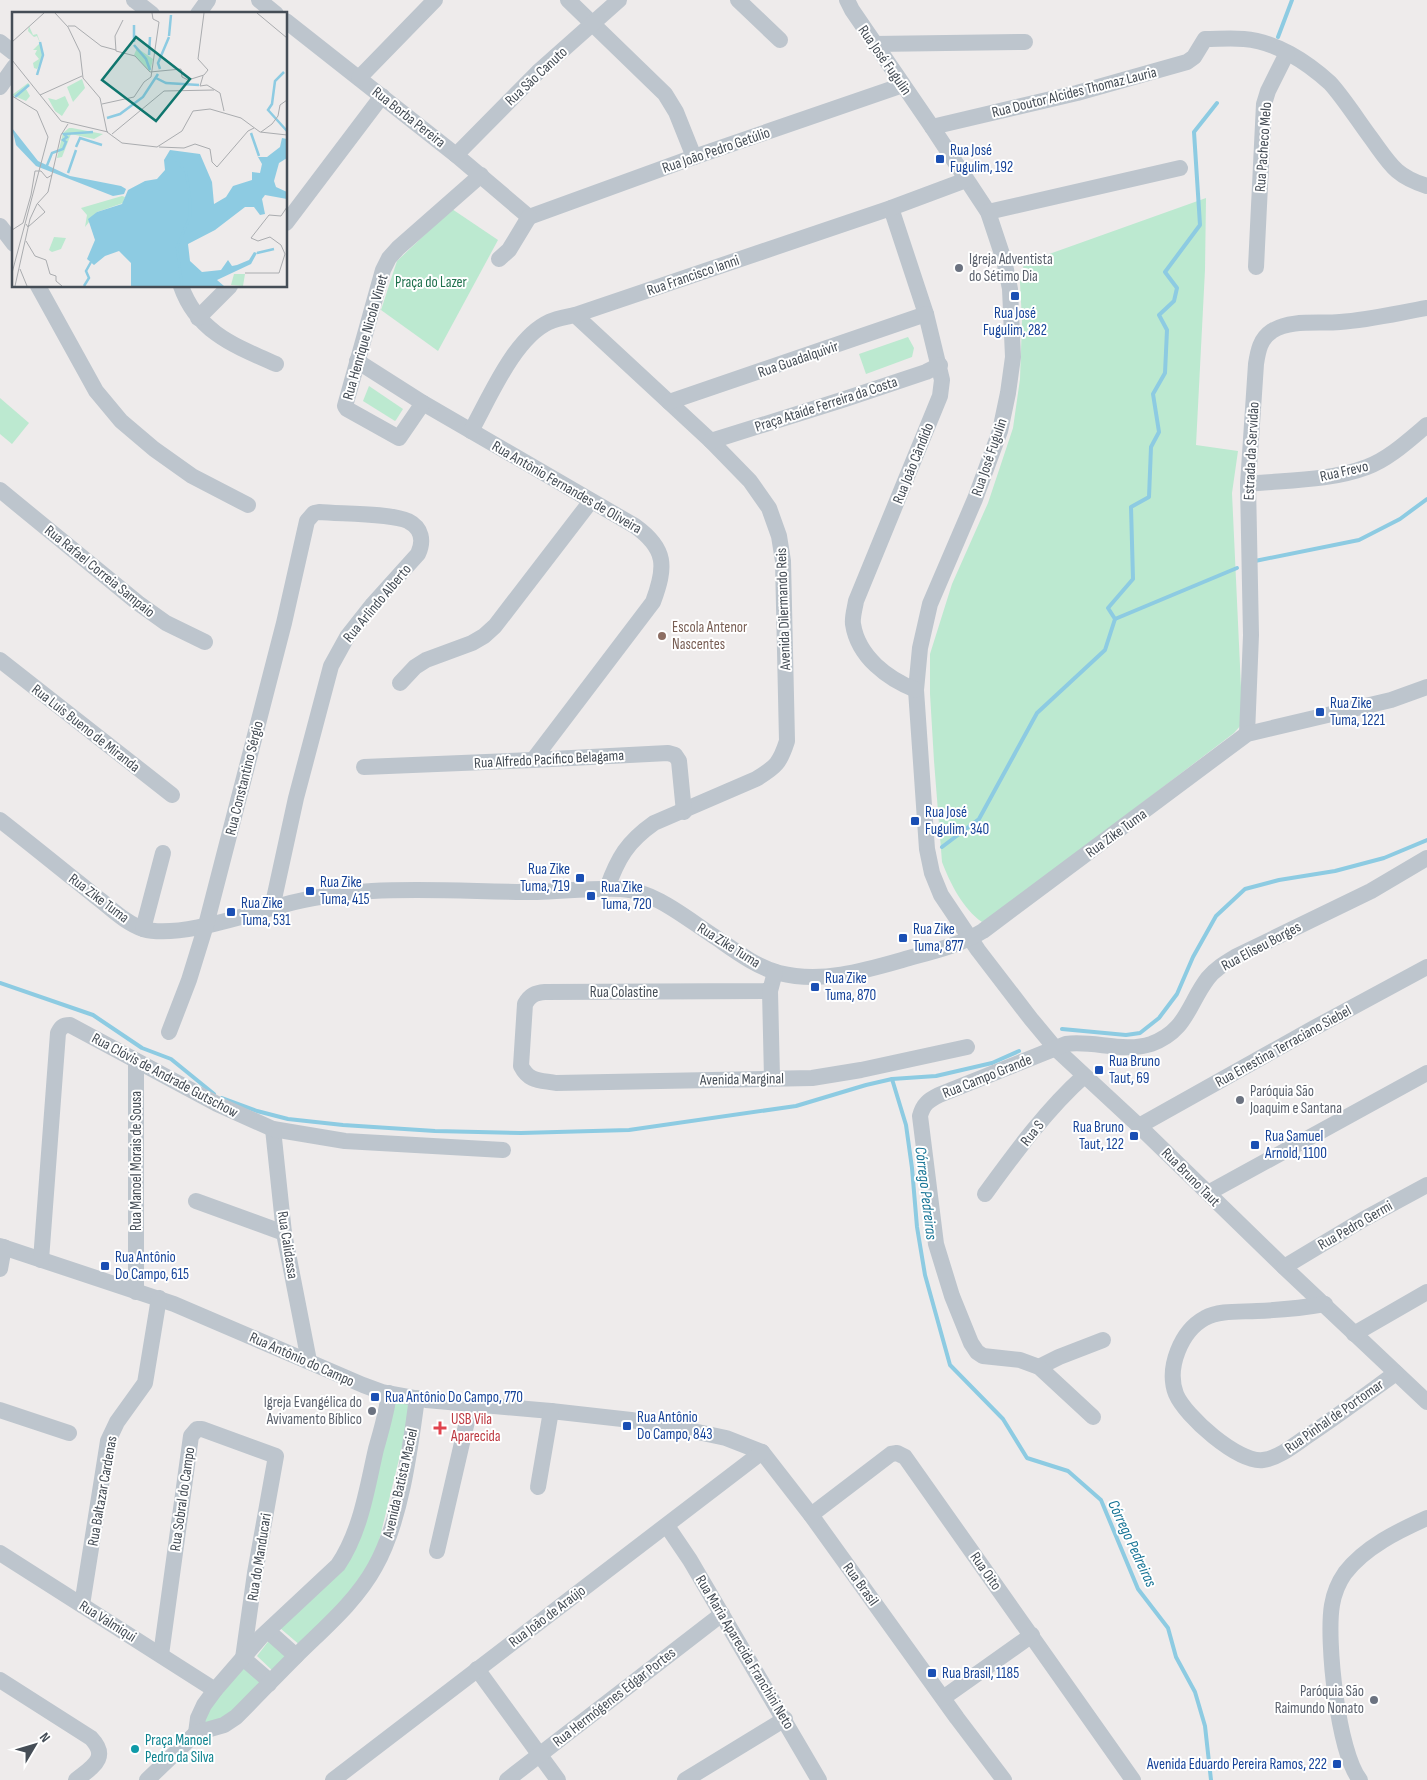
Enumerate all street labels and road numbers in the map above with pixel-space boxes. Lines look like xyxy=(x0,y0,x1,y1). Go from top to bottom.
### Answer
street label: Rua José Fugulin xyxy=(854,22,916,99)
street label: Rua São Canuto xyxy=(501,43,571,110)
street label: Rua Doutor Alcides Thomaz Lauria xyxy=(990,63,1159,122)
street label: Rua Borba Pereira xyxy=(368,83,449,152)
street label: Rua Pacheco Melo xyxy=(1251,101,1276,193)
street label: Rua João Pedro Getúlio xyxy=(660,123,773,178)
street label: Rua Francisco Ianni xyxy=(644,251,742,300)
street label: Rua Henrique Nicola Vinet xyxy=(338,272,393,402)
street label: Rua Guadalquivir xyxy=(755,337,842,382)
street label: Praça Ataíde Ferreira da Costa xyxy=(753,372,900,436)
street label: Estrada da Servidão xyxy=(1239,401,1264,501)
street label: Rua José Fugulin xyxy=(967,416,1012,499)
street label: Rua João Cândido xyxy=(889,420,938,507)
street label: Rua Antônio Fernandes de Oliveira xyxy=(488,437,645,538)
street label: Rua Frevo xyxy=(1318,457,1370,486)
street label: Rua Rafael Correia Sampaio xyxy=(41,521,159,622)
street label: Avenida Dilermando Reis xyxy=(772,547,795,672)
street label: Rua Arlindo Alberto xyxy=(339,560,416,646)
street label: Rua Luis Bueno de Miranda xyxy=(28,680,144,777)
street label: Rua Constantino Sérgio xyxy=(221,719,268,837)
street label: Rua Alfredo Pacífico Belagama xyxy=(474,746,625,773)
street label: Rua Zike Tuma xyxy=(1082,805,1151,862)
street label: Rua Zike Tuma xyxy=(65,869,133,927)
street label: Rua Eliseu Borges xyxy=(1218,917,1304,975)
street label: Rua Zike Tuma xyxy=(694,919,764,972)
street label: Rua Colastine xyxy=(590,983,658,1002)
street label: Rua Enestina Terraciano Siebel xyxy=(1212,1001,1355,1092)
street label: Rua Clóvis de Andrade Gutschow xyxy=(88,1029,242,1122)
street label: Rua Campo Grande xyxy=(940,1050,1035,1103)
street label: Avenida Marginal xyxy=(699,1069,784,1090)
street label: Rua Manoel Morais de Sousa xyxy=(127,1091,146,1231)
street label: Rua S xyxy=(1016,1117,1049,1150)
street label: Rua Bruno Taut xyxy=(1157,1144,1224,1211)
street label: Rua Pedro Germi xyxy=(1315,1196,1396,1254)
street label: Rua Calidassa xyxy=(273,1210,302,1281)
street label: Rua Antônio do Campo xyxy=(246,1328,357,1391)
street label: Rua Pinhal de Portomar xyxy=(1281,1375,1388,1458)
street label: Avenida Batista Maciel xyxy=(378,1427,422,1541)
street label: Rua Baltazar Cardenas xyxy=(83,1435,122,1548)
street label: Rua Sobral do Campo xyxy=(166,1446,199,1552)
street label: Rua do Manducari xyxy=(243,1512,276,1602)
street label: Rua Oito xyxy=(966,1549,1005,1594)
street label: Rua Brasil xyxy=(839,1559,883,1610)
street label: Rua Maria Aparecida Franchini Neto xyxy=(691,1572,798,1733)
street label: Rua João de Araújo xyxy=(505,1581,590,1652)
street label: Rua Valmiqui xyxy=(76,1596,140,1647)
street label: Rua Hermógenes Edgar Portes xyxy=(549,1643,680,1751)

